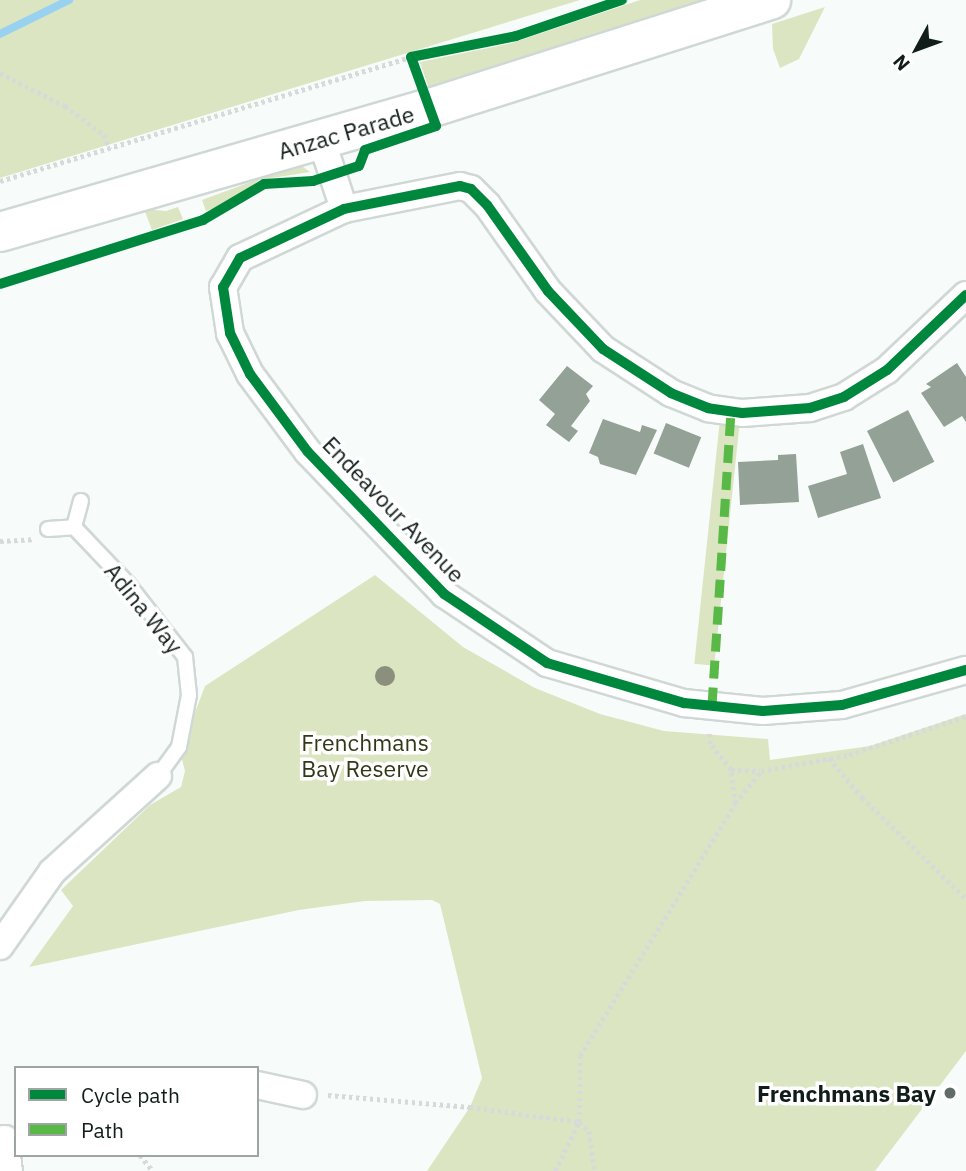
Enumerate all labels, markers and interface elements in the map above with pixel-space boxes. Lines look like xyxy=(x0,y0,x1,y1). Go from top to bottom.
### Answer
north arrow xyxy=(882,14,952,84)
text: N xyxy=(888,50,915,76)
street label: Anzac Parade xyxy=(275,99,417,165)
street label: Endeavour Avenue xyxy=(317,430,471,588)
street label: Adina Way xyxy=(99,557,189,659)
park label: Frenchmans Bay Reserve xyxy=(301,728,429,782)
legend xyxy=(14,1066,259,1157)
place label: Frenchmans Bay xyxy=(757,1079,936,1107)
text: Cycle path xyxy=(81,1081,180,1109)
marker: Frenchmans Bay xyxy=(942,1085,958,1101)
text: Path xyxy=(81,1116,124,1144)

